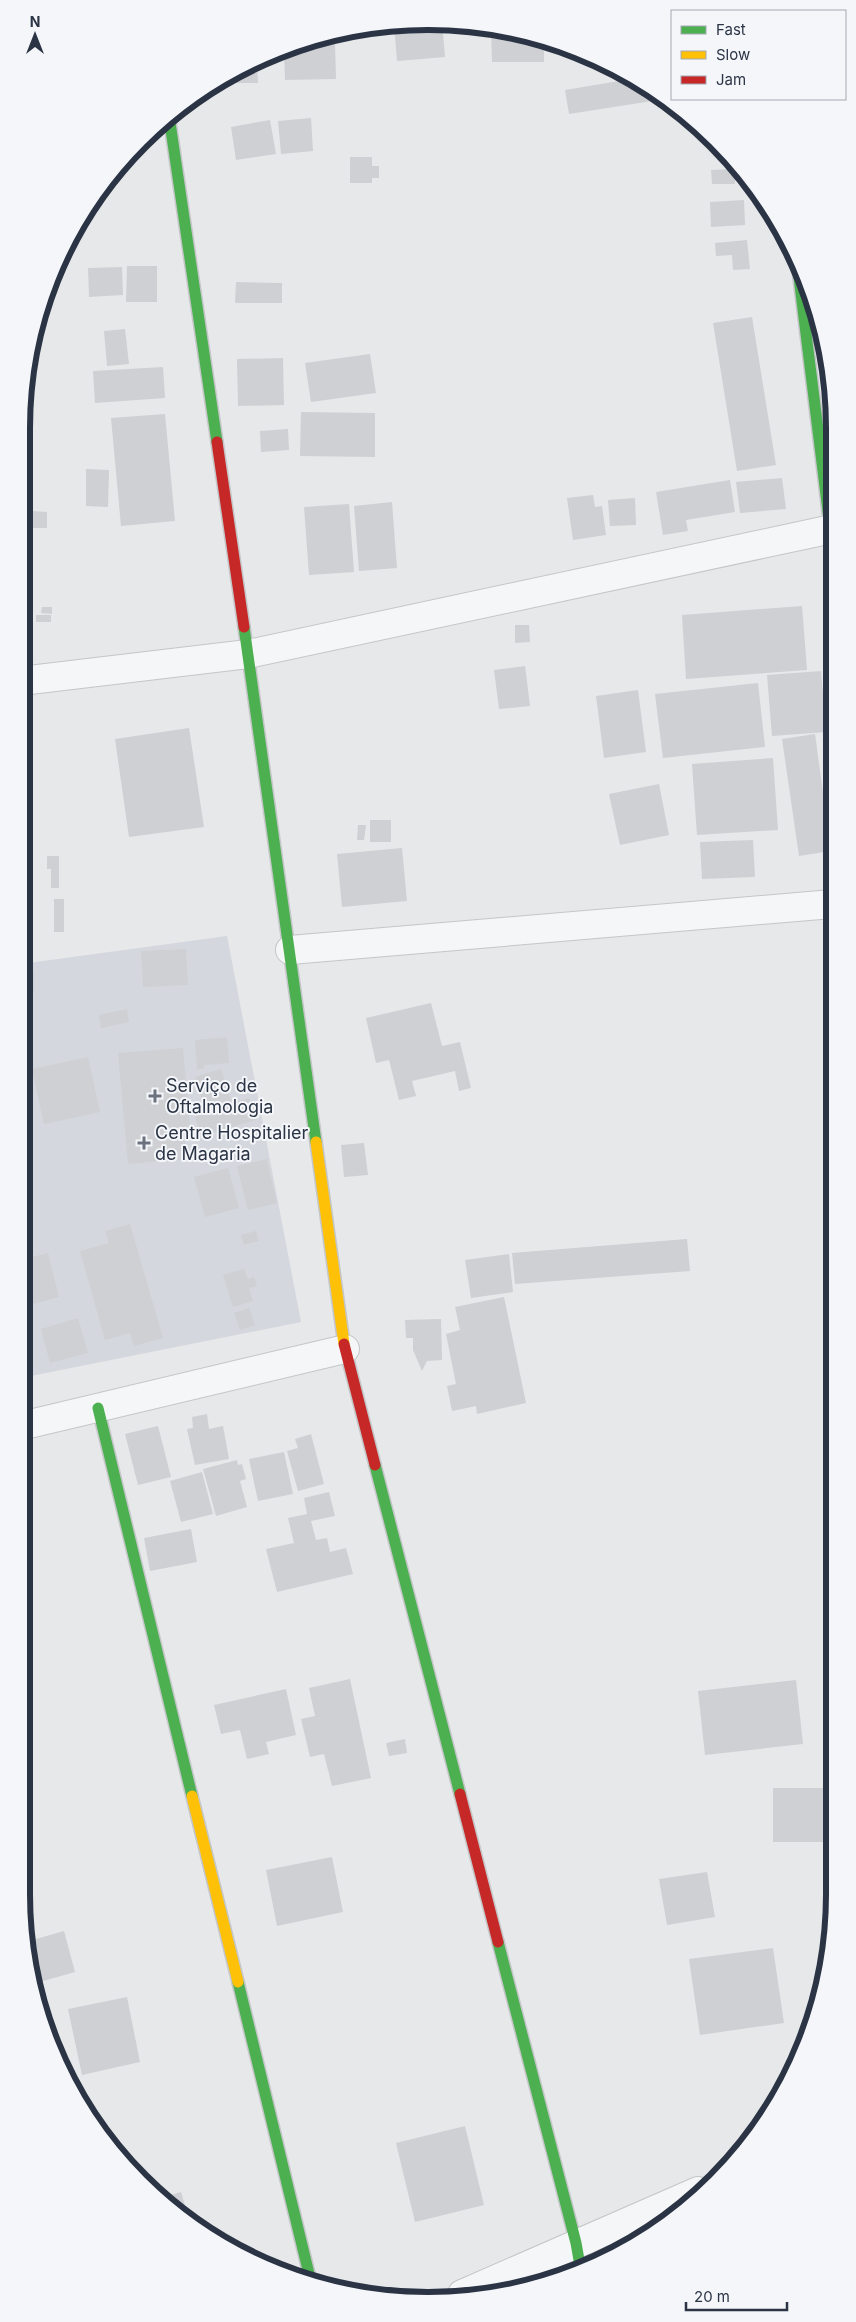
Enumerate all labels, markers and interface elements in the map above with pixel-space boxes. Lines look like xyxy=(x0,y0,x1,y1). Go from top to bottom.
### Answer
north arrow xyxy=(10,10,60,60)
legend xyxy=(671,10,846,100)
text: N xyxy=(30,13,40,30)
text: Fast xyxy=(716,20,746,39)
text: Slow xyxy=(716,45,750,64)
text: Jam xyxy=(716,70,746,89)
place label: Serviço de Oftalmologia xyxy=(166,1075,273,1117)
marker: Serviço de Oftalmologia xyxy=(148,1089,162,1103)
place label: Centre Hospitalier de Magaria xyxy=(155,1122,309,1164)
marker: Centre Hospitalier de Magaria xyxy=(137,1136,151,1150)
scale bar xyxy=(686,2280,787,2312)
text: 20 m xyxy=(694,2287,730,2306)

